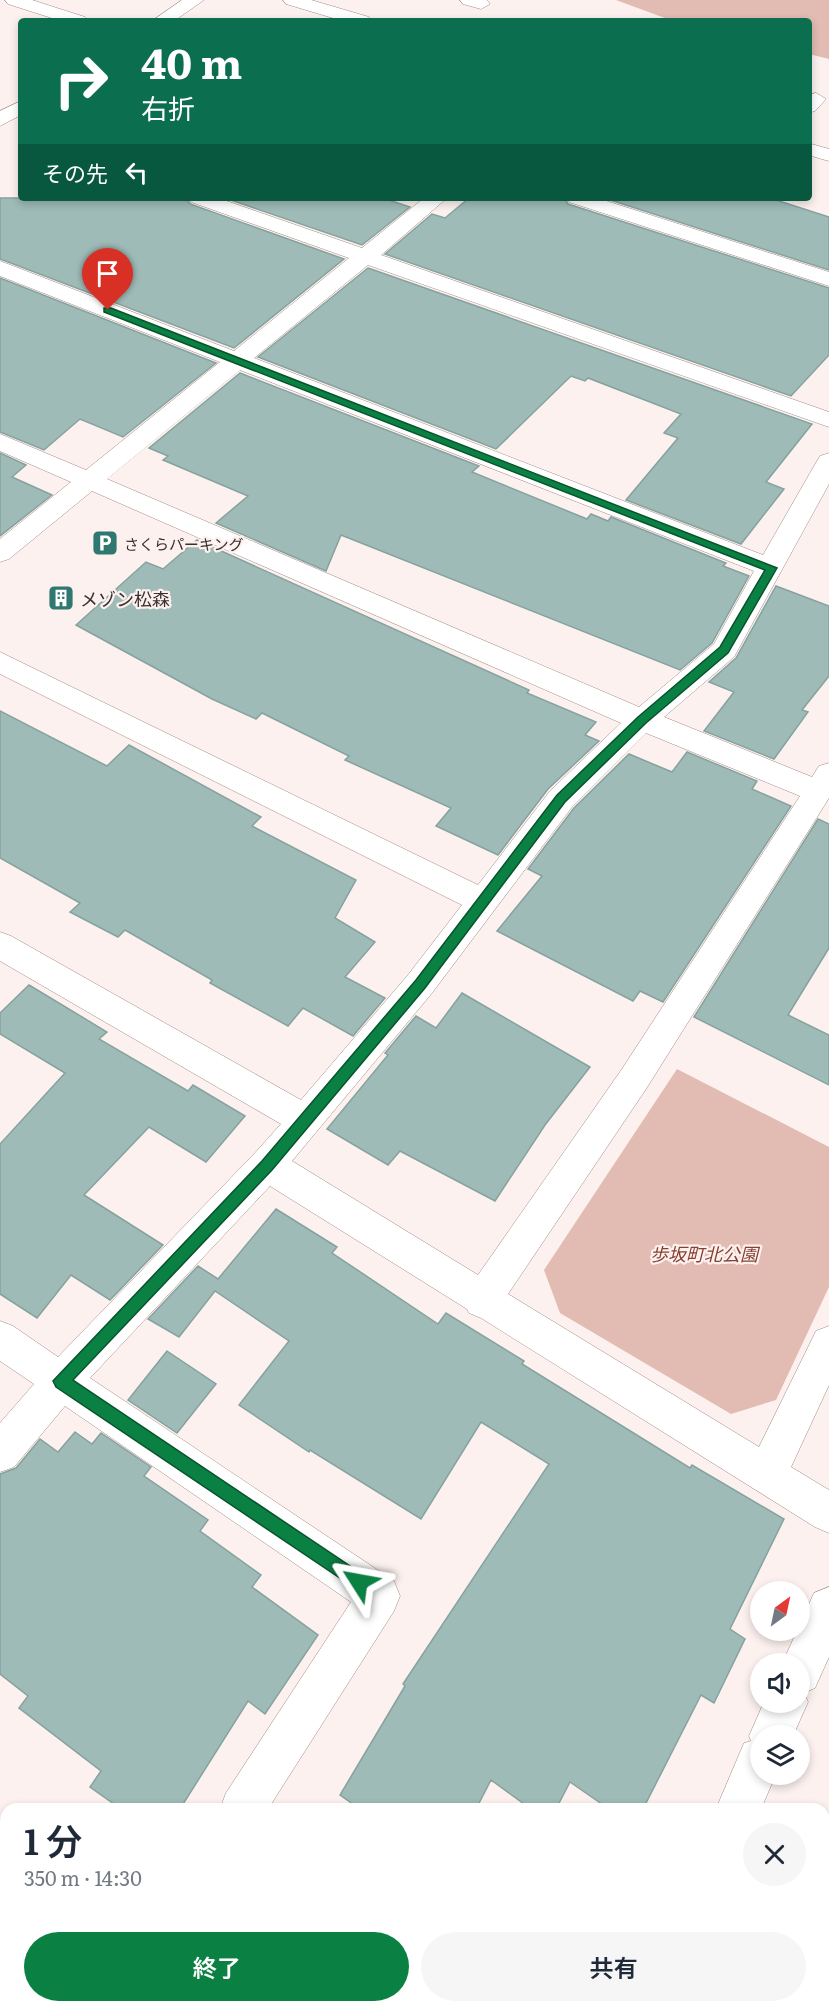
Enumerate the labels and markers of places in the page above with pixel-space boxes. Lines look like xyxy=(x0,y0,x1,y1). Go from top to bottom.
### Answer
pin xyxy=(82,248,133,310)
parking icon: さくらパーキング xyxy=(90,528,120,558)
place label: さくらパーキング xyxy=(124,532,244,555)
building icon: メゾン松森 xyxy=(46,583,76,613)
place label: メゾン松森 xyxy=(80,585,170,612)

